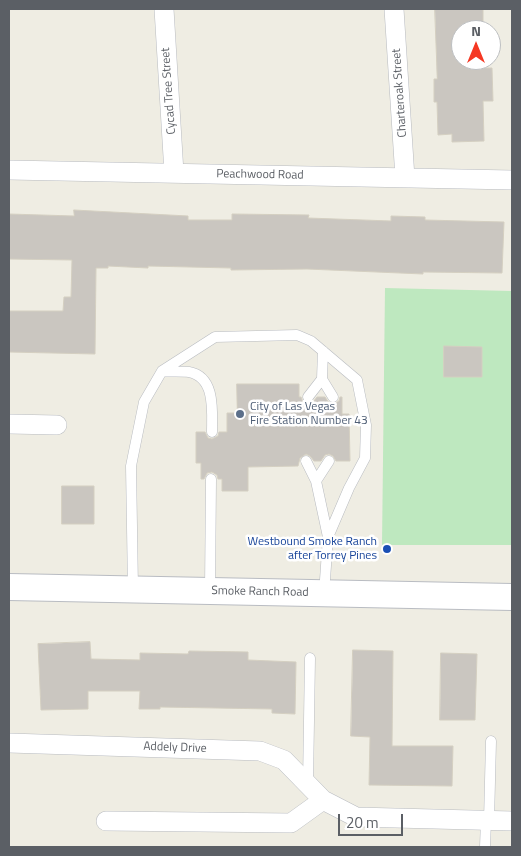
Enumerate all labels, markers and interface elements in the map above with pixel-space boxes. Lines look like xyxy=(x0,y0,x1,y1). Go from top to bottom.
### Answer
north arrow xyxy=(451,20,501,70)
text: N xyxy=(471,20,481,41)
street label: Cycad Tree Street xyxy=(159,47,179,135)
street label: Charteroak Street xyxy=(390,48,410,138)
street label: Peachwood Road xyxy=(216,167,304,183)
place label: City of Las Vegas Fire Station Number 43 xyxy=(250,400,368,428)
marker: City of Las Vegas Fire Station Number 43 xyxy=(234,408,246,420)
place label: Westbound Smoke Ranch after Torrey Pines xyxy=(248,535,377,563)
marker: Westbound Smoke Ranch after Torrey Pines xyxy=(381,543,393,555)
street label: Smoke Ranch Road xyxy=(211,584,309,600)
street label: Addely Drive xyxy=(143,740,207,756)
scale bar xyxy=(341,804,406,836)
text: 20 m xyxy=(346,811,379,834)

